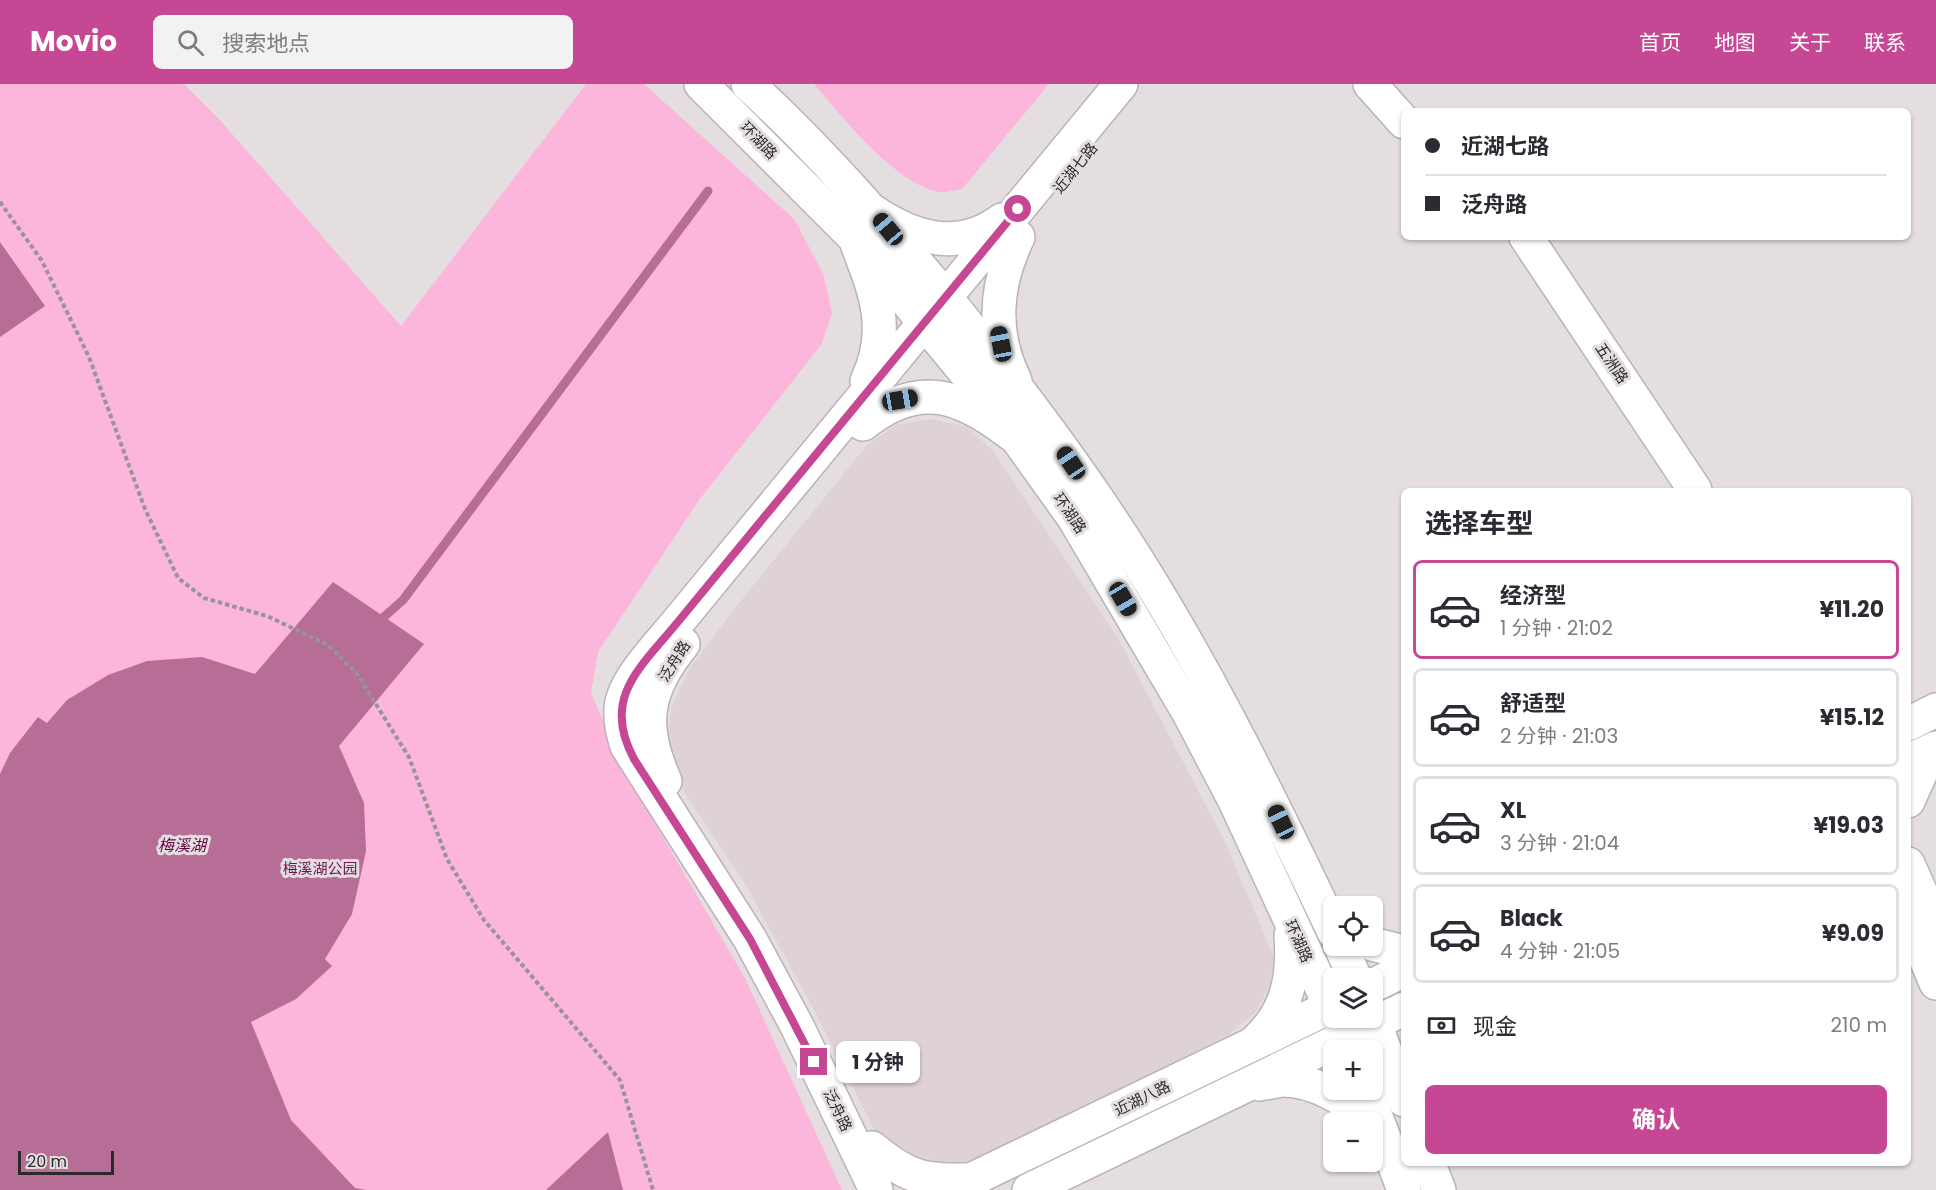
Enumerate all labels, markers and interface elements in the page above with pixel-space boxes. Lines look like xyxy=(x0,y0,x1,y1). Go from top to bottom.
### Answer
search box xyxy=(153,15,573,69)
text: Movio xyxy=(30,22,117,61)
icon: search xyxy=(174,26,207,59)
text: 搜索地点 xyxy=(222,28,310,59)
text: 首页 xyxy=(1639,28,1681,57)
text: 地图 xyxy=(1714,28,1756,57)
text: 关于 xyxy=(1789,28,1831,57)
text: 联系 xyxy=(1864,28,1906,57)
street label: 环湖路 xyxy=(736,117,782,163)
text: 近湖七路 xyxy=(1461,131,1549,162)
street label: 近湖七路 xyxy=(1048,138,1102,198)
text: 泛舟路 xyxy=(1461,189,1527,220)
route start xyxy=(1004,195,1031,222)
car xyxy=(870,209,906,249)
car xyxy=(989,325,1013,363)
street label: 五洲路 xyxy=(1591,338,1633,388)
car xyxy=(881,388,919,412)
car xyxy=(1053,443,1089,483)
street label: 环湖路 xyxy=(1049,488,1091,538)
text: 选择车型 xyxy=(1425,505,1533,542)
car xyxy=(1106,579,1140,619)
text: 经济型 xyxy=(1500,580,1566,611)
icon: car xyxy=(1428,583,1482,637)
text: ¥11.20 xyxy=(1820,594,1884,625)
text: 1 分钟 · 21:02 xyxy=(1500,614,1613,642)
street label: 泛舟路 xyxy=(653,636,695,686)
text: 舒适型 xyxy=(1500,688,1566,719)
icon: car xyxy=(1428,691,1482,745)
text: ¥15.12 xyxy=(1820,702,1884,733)
text: 2 分钟 · 21:03 xyxy=(1500,722,1618,750)
text: XL xyxy=(1500,795,1526,826)
icon: car xyxy=(1428,799,1482,853)
car xyxy=(1265,802,1297,842)
text: ¥19.03 xyxy=(1814,810,1884,841)
text: 3 分钟 · 21:04 xyxy=(1500,829,1619,857)
water label: 梅溪湖 xyxy=(158,834,209,857)
park label: 梅溪湖公园 xyxy=(282,858,358,879)
map controls xyxy=(1323,896,1383,1172)
button: locate xyxy=(1323,896,1383,956)
text: Black xyxy=(1500,903,1563,934)
icon: car xyxy=(1428,907,1482,961)
street label: 环湖路 xyxy=(1280,916,1318,966)
text: ¥9.09 xyxy=(1822,918,1884,949)
text: 4 分钟 · 21:05 xyxy=(1500,937,1620,965)
button: layers xyxy=(1323,968,1383,1028)
icon: cash xyxy=(1425,1009,1458,1042)
text: 现金 xyxy=(1473,1011,1517,1042)
text: 210 m xyxy=(1831,1011,1887,1039)
button: + xyxy=(1323,1040,1383,1100)
callout: 1 分钟 xyxy=(835,1041,919,1083)
route end xyxy=(800,1048,827,1075)
text: 1 分钟 xyxy=(852,1048,904,1076)
street label: 近湖八路 xyxy=(1110,1075,1174,1121)
street label: 泛舟路 xyxy=(819,1085,857,1135)
button: 确认 xyxy=(1425,1085,1887,1154)
button: − xyxy=(1323,1112,1383,1172)
scale bar xyxy=(18,1148,114,1176)
text: 20 m xyxy=(27,1150,67,1173)

